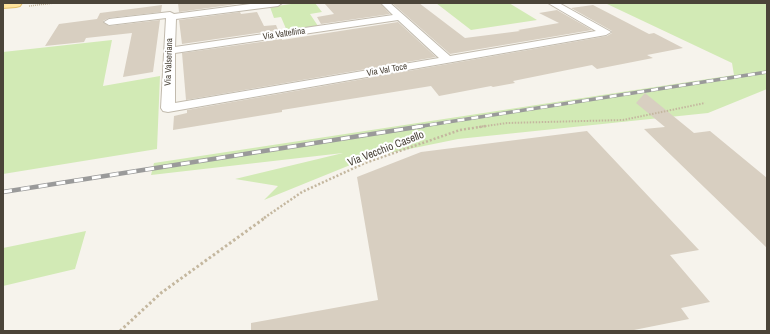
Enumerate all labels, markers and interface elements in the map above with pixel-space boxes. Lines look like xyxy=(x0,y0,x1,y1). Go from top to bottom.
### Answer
street label: Via Valtellina xyxy=(262,26,306,42)
street label: Via Valseriana xyxy=(163,38,175,86)
street label: Via Val Toce xyxy=(366,61,408,79)
street label: Via Vecchio Casello xyxy=(346,128,426,170)

